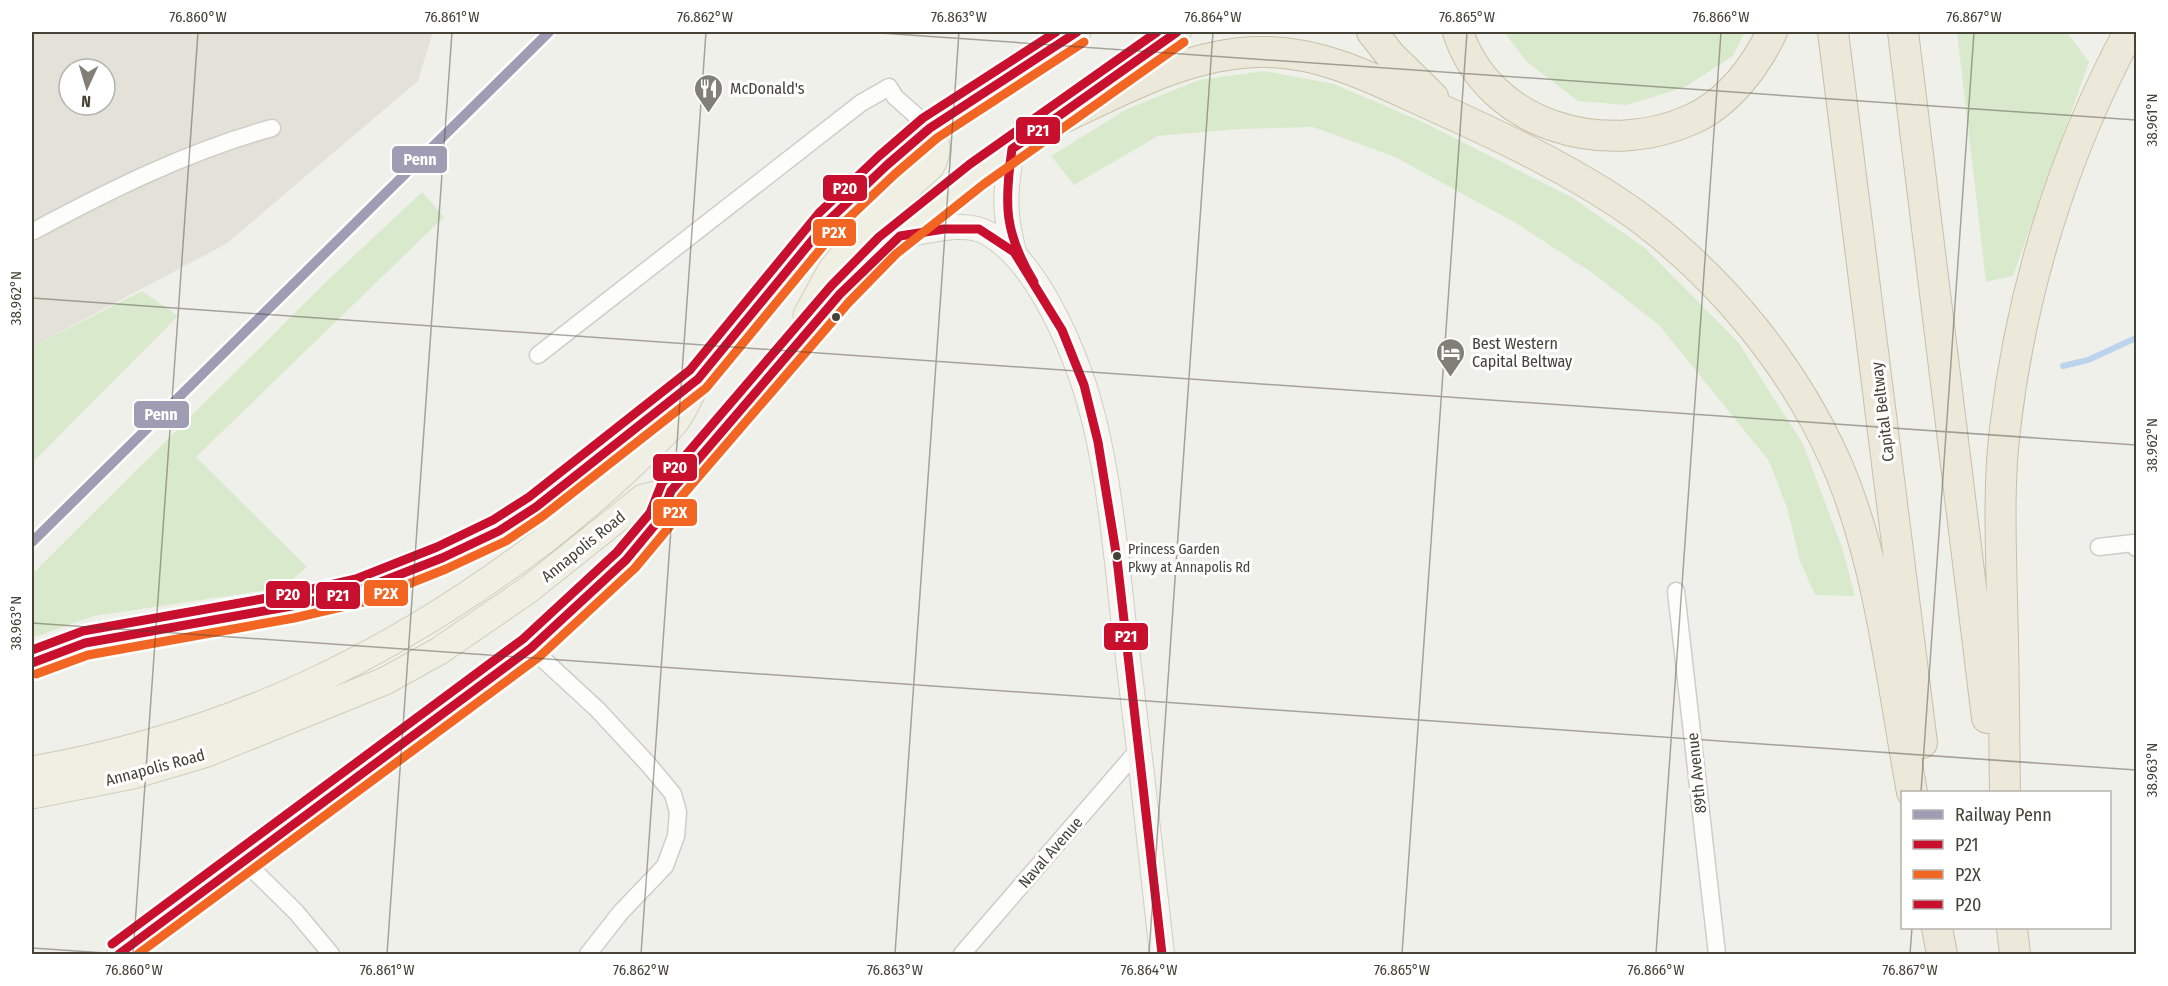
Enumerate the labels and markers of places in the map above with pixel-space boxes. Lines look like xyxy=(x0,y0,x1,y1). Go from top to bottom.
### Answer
restaurant icon: McDonald's xyxy=(693,72,725,114)
place label: McDonald's xyxy=(730,79,805,98)
unlabelled marker xyxy=(830,311,842,323)
place label: Best Western Capital Beltway xyxy=(1472,334,1573,371)
hotel icon: Best Western Capital Beltway xyxy=(1435,336,1467,378)
place label: Princess Garden Pkwy at Annapolis Rd xyxy=(1128,541,1250,576)
marker: Princess Garden Pkwy at Annapolis Rd xyxy=(1111,550,1123,562)

